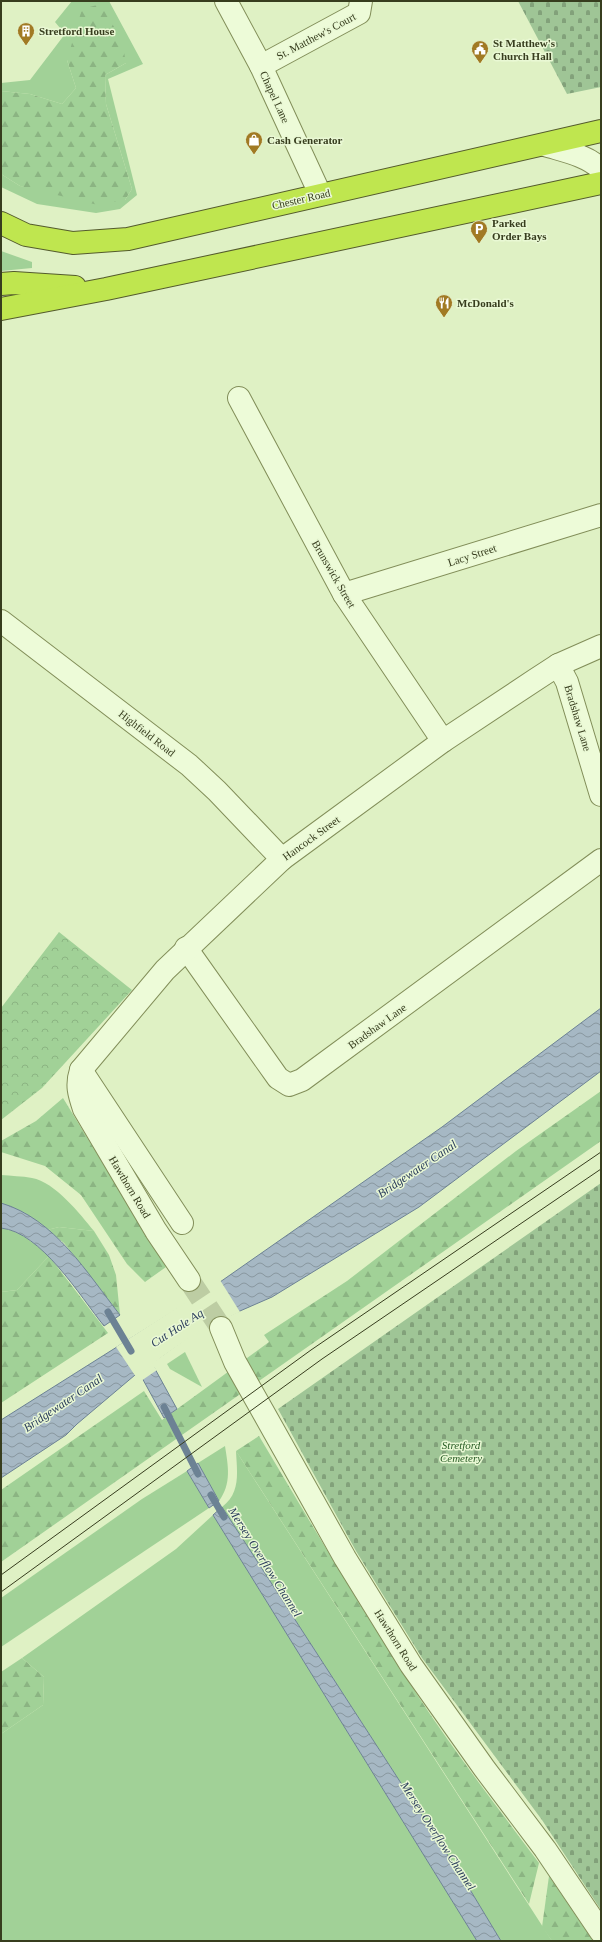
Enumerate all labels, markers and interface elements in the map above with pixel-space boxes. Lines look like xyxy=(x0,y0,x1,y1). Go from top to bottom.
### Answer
street label: St. Matthew's Court xyxy=(274,10,358,62)
building icon: Stretford House xyxy=(16,21,36,46)
place label: Stretford House xyxy=(39,25,114,37)
place label: St Matthew's Church Hall xyxy=(493,37,556,62)
public building icon: St Matthew's Church Hall xyxy=(470,39,490,64)
street label: Chapel Lane xyxy=(258,69,292,125)
shop icon: Cash Generator xyxy=(244,130,264,155)
place label: Cash Generator xyxy=(267,134,343,146)
street label: Chester Road xyxy=(271,186,332,212)
place label: Parked Order Bays xyxy=(492,217,547,242)
parking icon: Parked Order Bays xyxy=(469,219,489,244)
restaurant icon: McDonald's xyxy=(434,293,454,318)
place label: McDonald's xyxy=(457,297,515,309)
street label: Brunswick Street xyxy=(310,538,358,610)
street label: Lacy Street xyxy=(446,542,498,568)
street label: Bradshaw Lane xyxy=(562,683,594,753)
street label: Highfield Road xyxy=(116,707,178,759)
street label: Hancock Street xyxy=(280,813,342,863)
street label: Bradshaw Lane xyxy=(346,1001,408,1051)
water label: Bridgewater Canal xyxy=(375,1137,460,1201)
street label: Hawthorn Road xyxy=(107,1154,153,1220)
water label: Cut Hole Aq xyxy=(148,1306,206,1350)
water label: Bridgewater Canal xyxy=(21,1371,106,1435)
park label: Stretford Cemetery xyxy=(440,1439,482,1464)
water label: Mersey Overflow Channel xyxy=(225,1504,305,1620)
street label: Hawthorn Road xyxy=(372,1607,420,1673)
water label: Mersey Overflow Channel xyxy=(397,1778,479,1893)

